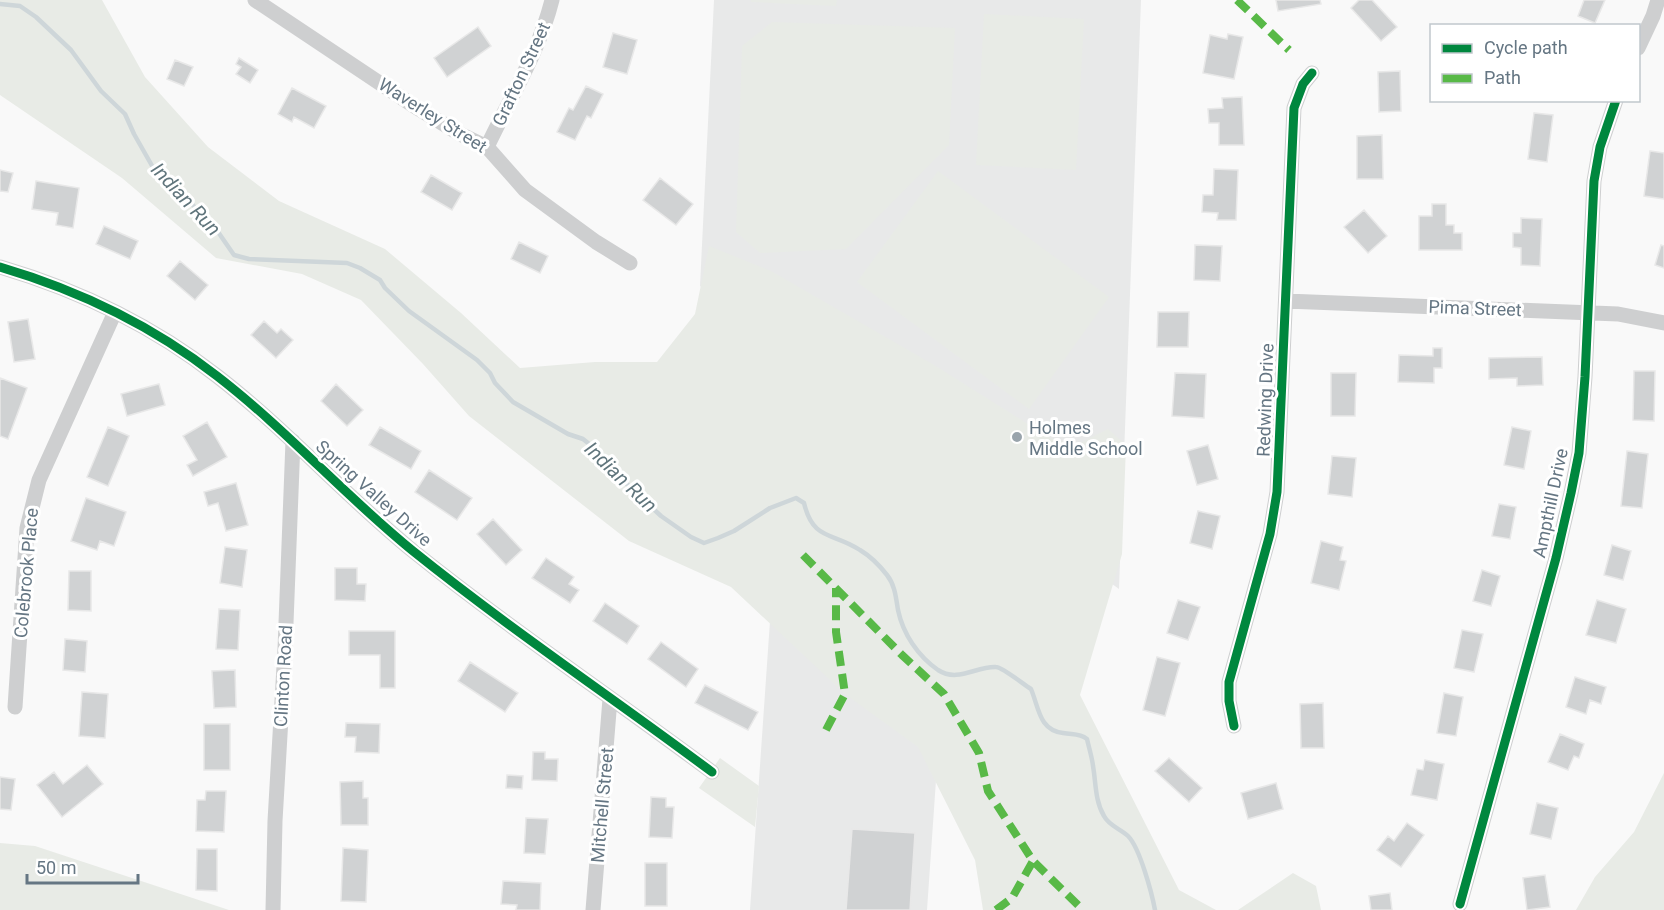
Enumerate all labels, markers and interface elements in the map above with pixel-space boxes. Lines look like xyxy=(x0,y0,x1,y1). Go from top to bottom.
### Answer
street label: Grafton Street xyxy=(488,19,554,129)
legend xyxy=(1430,24,1640,102)
text: Cycle path xyxy=(1484,37,1568,58)
text: Path xyxy=(1484,67,1521,88)
street label: Waverley Street xyxy=(375,73,491,157)
water label: Indian Run xyxy=(146,157,226,241)
street label: Pima Street xyxy=(1428,296,1522,320)
street label: Redwing Drive xyxy=(1253,343,1277,457)
place label: Holmes Middle School xyxy=(1029,417,1143,459)
marker: Holmes Middle School xyxy=(1010,430,1024,444)
street label: Spring Valley Drive xyxy=(312,436,436,550)
water label: Indian Run xyxy=(580,437,662,517)
street label: Ampthill Drive xyxy=(1528,446,1572,560)
street label: Colebrook Place xyxy=(10,507,42,639)
street label: Clinton Road xyxy=(270,624,296,728)
street label: Mitchell Street xyxy=(587,746,618,863)
scale bar xyxy=(27,847,138,885)
text: 50 m xyxy=(36,857,76,878)

